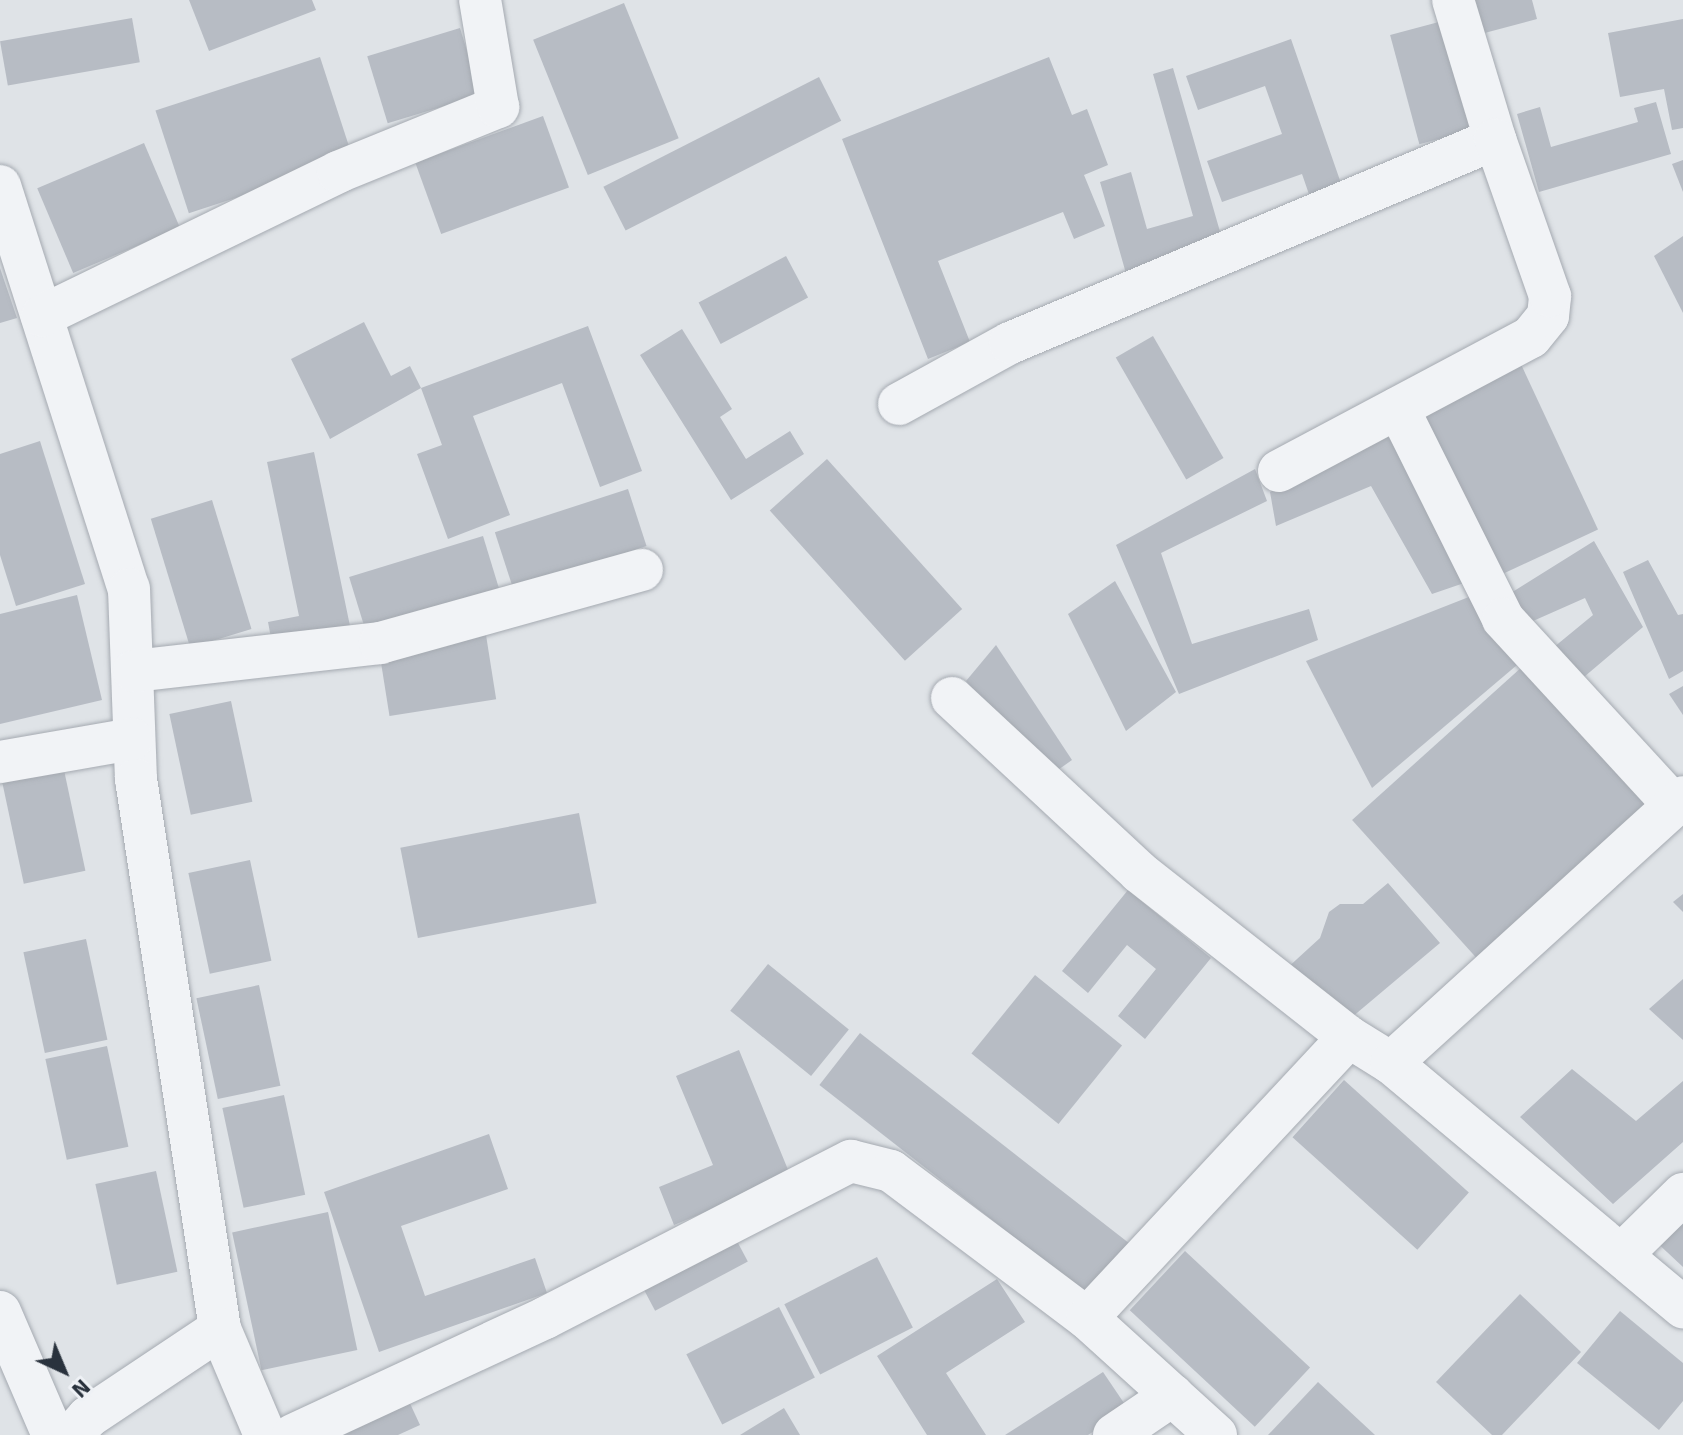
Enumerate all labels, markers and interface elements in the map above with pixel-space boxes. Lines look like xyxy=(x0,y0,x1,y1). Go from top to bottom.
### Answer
north arrow xyxy=(24,1331,104,1411)
text: N xyxy=(66,1374,96,1404)

